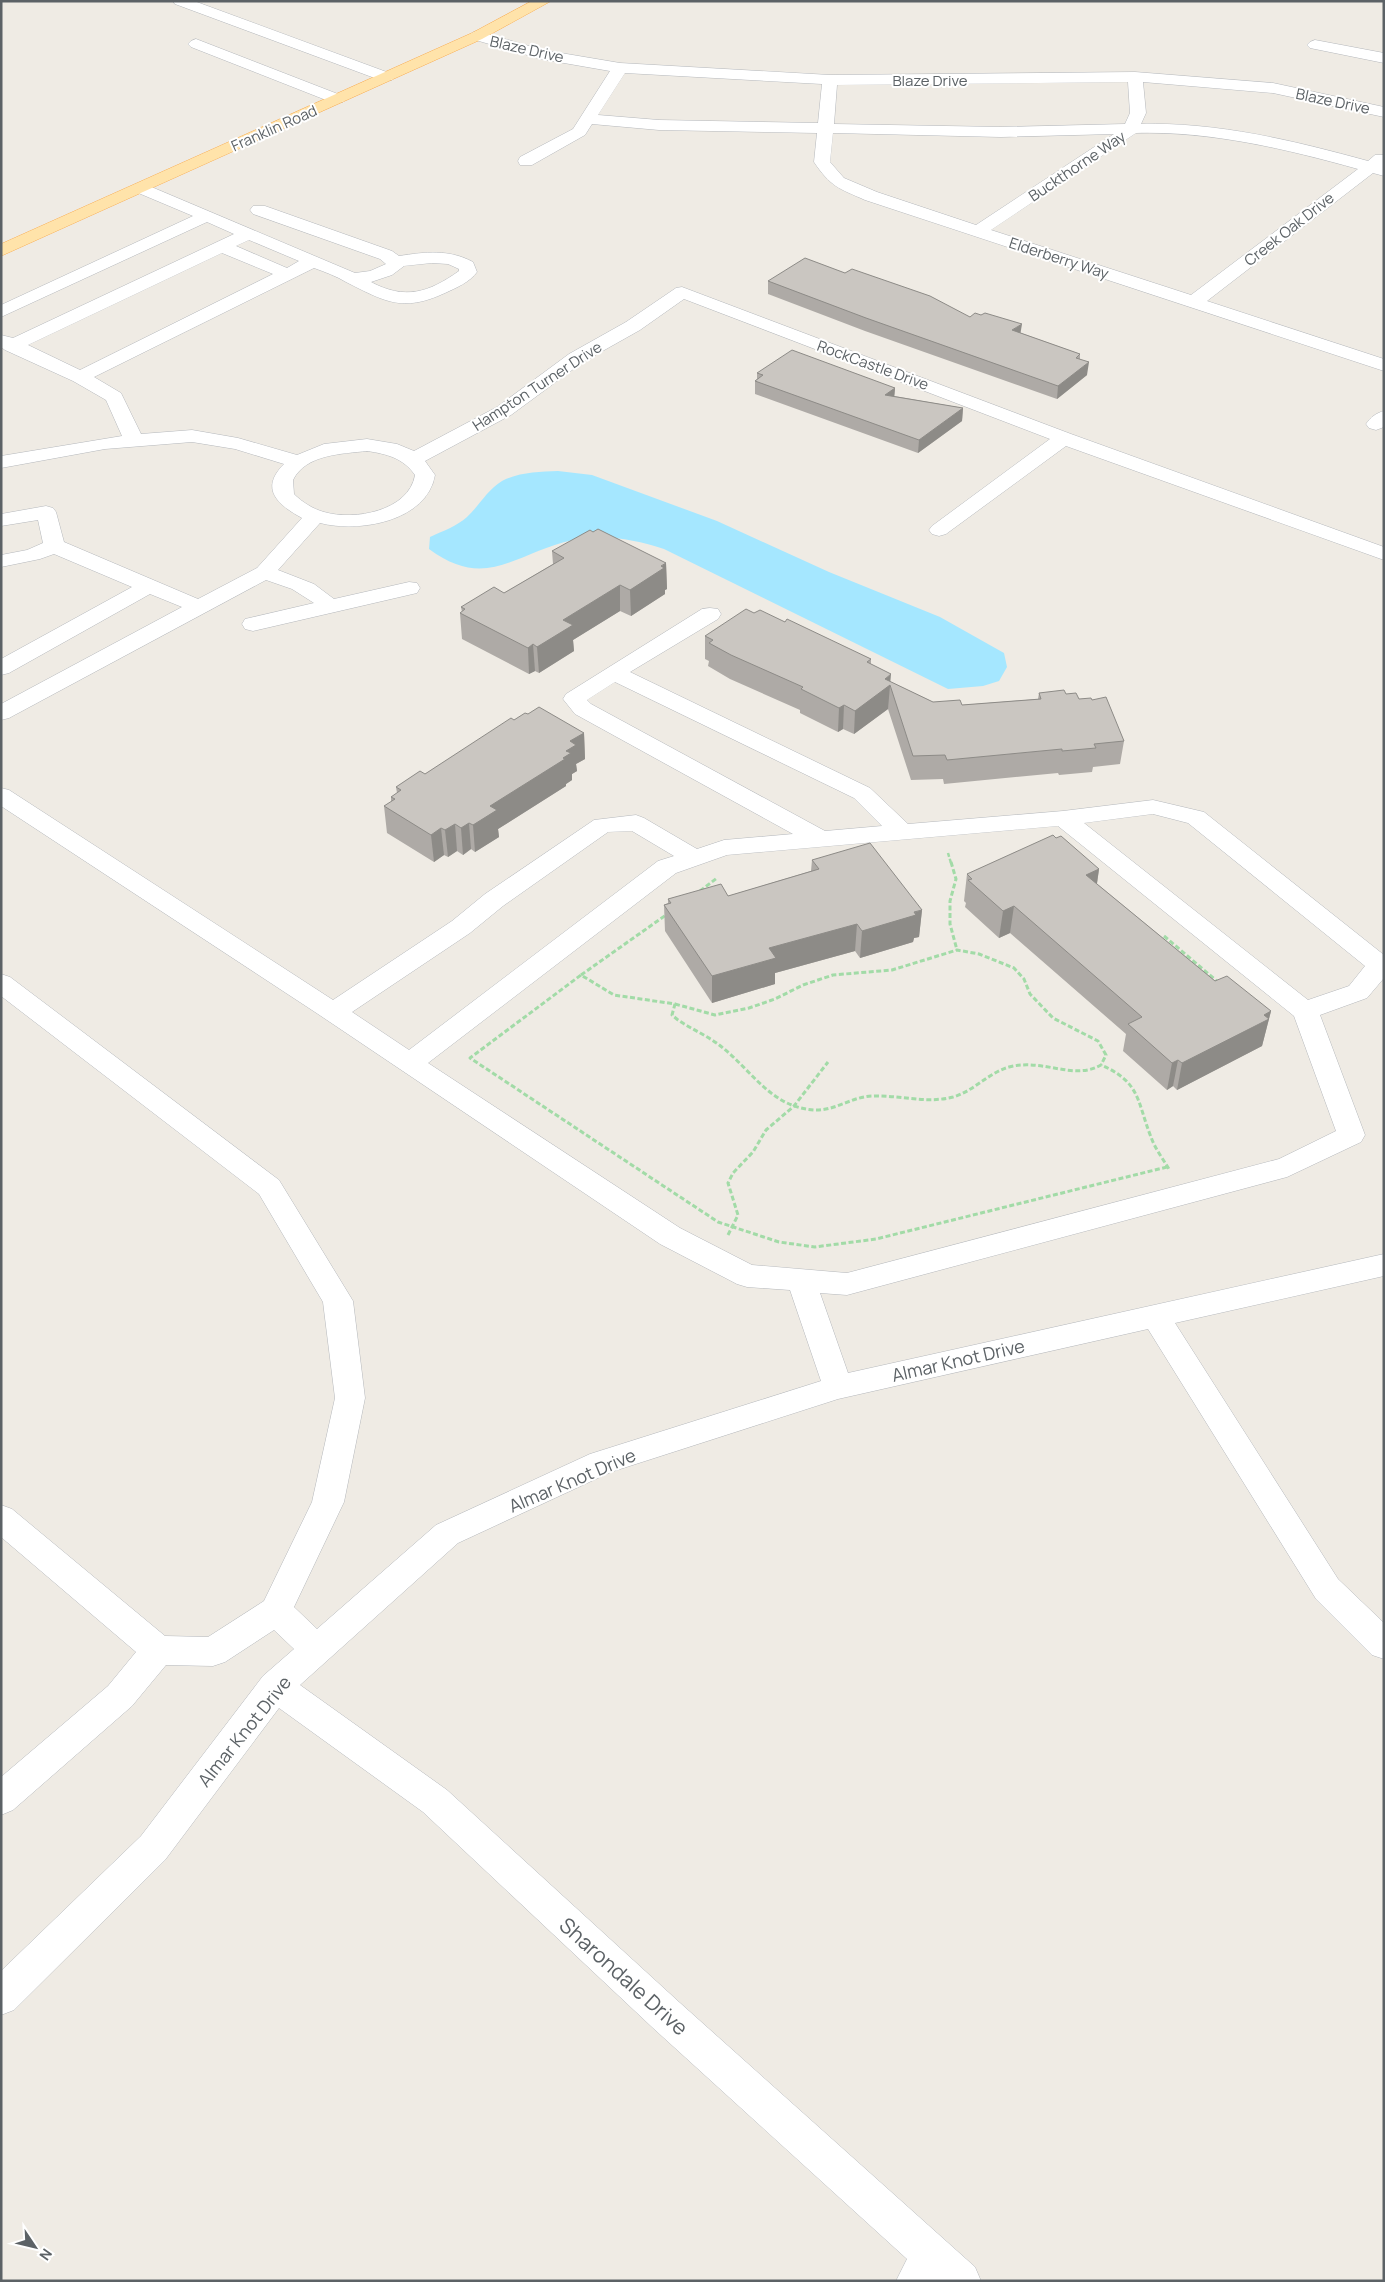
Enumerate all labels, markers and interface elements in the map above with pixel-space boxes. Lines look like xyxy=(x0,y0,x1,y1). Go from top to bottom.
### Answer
street label: Blaze Drive xyxy=(488,30,566,68)
street label: Blaze Drive xyxy=(892,70,968,91)
street label: Blaze Drive xyxy=(1294,83,1372,119)
street label: Franklin Road xyxy=(228,100,320,156)
street label: Buckthorne Way xyxy=(1024,126,1130,206)
street label: Creek Oak Drive xyxy=(1240,187,1338,271)
street label: Elderberry Way xyxy=(1007,232,1112,284)
street label: RockCastle Drive xyxy=(814,335,932,395)
street label: Hampton Turner Drive xyxy=(468,336,606,436)
street label: Almar Knot Drive xyxy=(889,1333,1027,1387)
street label: Almar Knot Drive xyxy=(505,1442,639,1518)
street label: Almar Knot Drive xyxy=(192,1671,296,1791)
street label: Sharondale Drive xyxy=(554,1911,694,2041)
north arrow xyxy=(10,2222,60,2272)
text: N xyxy=(35,2245,57,2264)

